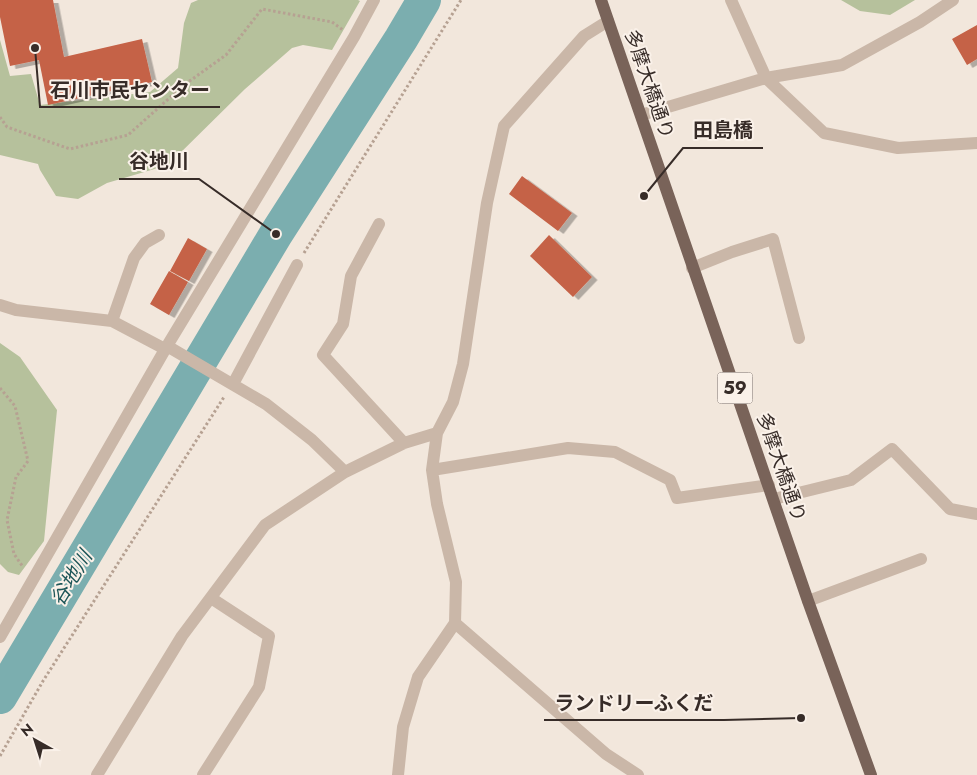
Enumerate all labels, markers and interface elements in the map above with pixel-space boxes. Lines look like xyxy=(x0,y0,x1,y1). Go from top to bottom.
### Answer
street label: 多摩大橋通り xyxy=(618,26,681,142)
callout: 石川市民センター xyxy=(40,72,220,107)
text: 石川市民センター xyxy=(50,76,210,105)
callout: 田島橋 xyxy=(683,113,763,148)
text: 田島橋 xyxy=(693,116,753,145)
callout: 谷地川 xyxy=(119,144,199,179)
text: 谷地川 xyxy=(129,147,189,176)
road number: 59 xyxy=(718,372,752,403)
street label: 多摩大橋通り xyxy=(750,409,813,525)
water label: 谷地川 xyxy=(44,543,100,611)
callout: ランドリーふくだ xyxy=(544,685,724,720)
text: ランドリーふくだ xyxy=(554,689,714,718)
north arrow xyxy=(10,715,60,765)
text: N xyxy=(16,719,37,741)

